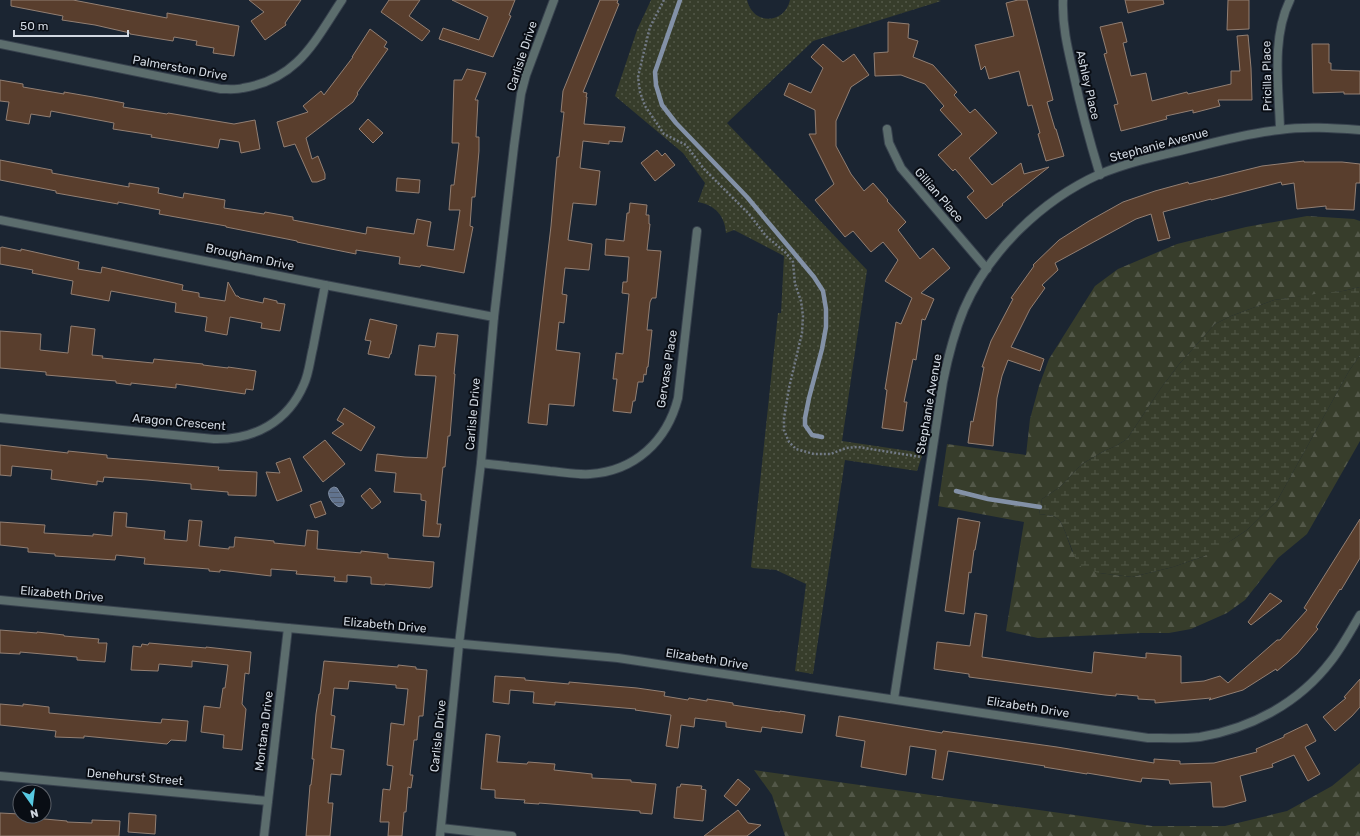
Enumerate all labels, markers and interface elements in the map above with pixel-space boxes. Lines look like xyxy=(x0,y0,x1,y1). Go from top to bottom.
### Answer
scale bar xyxy=(14,12,128,38)
text: 50 m xyxy=(20,19,48,33)
street label: Carlisle Drive xyxy=(504,19,540,93)
street label: Pricilla Place xyxy=(1259,40,1275,111)
street label: Ashley Place xyxy=(1073,49,1103,121)
street label: Palmerston Drive xyxy=(132,53,229,83)
street label: Stephanie Avenue xyxy=(1108,125,1210,165)
street label: Gillian Place xyxy=(912,165,967,225)
street label: Brougham Drive xyxy=(204,241,296,273)
street label: Gervase Place xyxy=(654,329,680,409)
street label: Stephanie Avenue xyxy=(913,353,945,455)
street label: Carlisle Drive xyxy=(463,377,483,451)
street label: Aragon Crescent xyxy=(132,411,227,433)
street label: Elizabeth Drive xyxy=(20,583,104,605)
street label: Elizabeth Drive xyxy=(343,614,427,636)
street label: Elizabeth Drive xyxy=(665,646,750,672)
street label: Montana Drive xyxy=(252,690,276,772)
street label: Elizabeth Drive xyxy=(986,694,1071,720)
street label: Carlisle Drive xyxy=(427,699,449,773)
street label: Denehurst Street xyxy=(86,766,184,788)
north arrow xyxy=(12,784,52,824)
text: N xyxy=(29,806,40,821)

